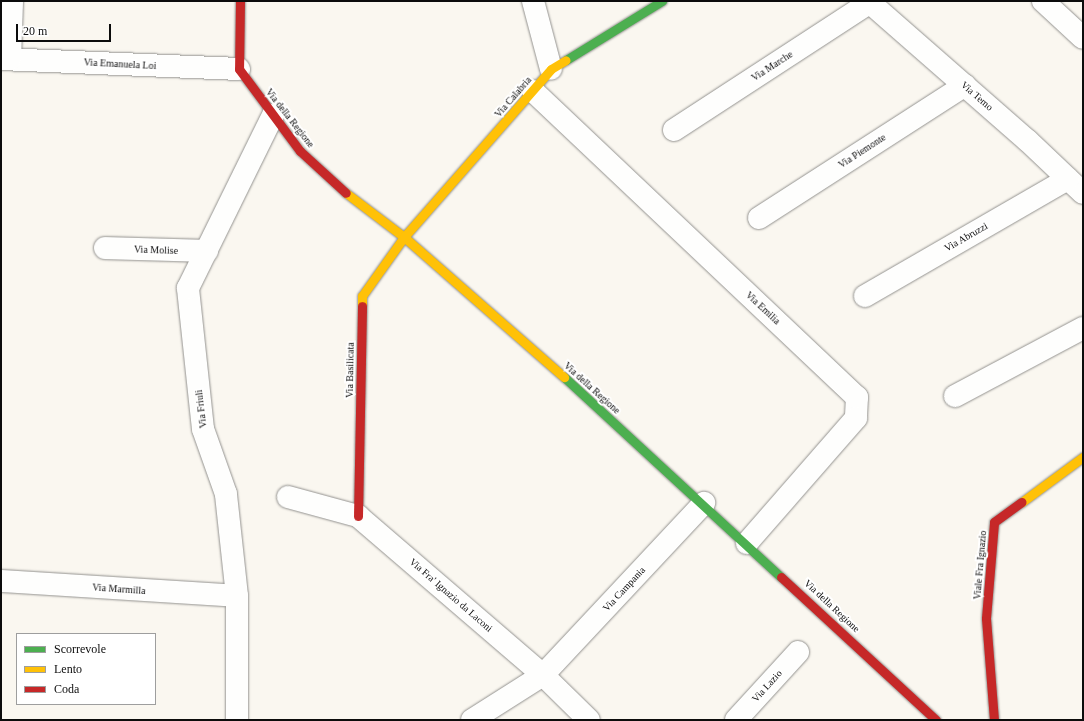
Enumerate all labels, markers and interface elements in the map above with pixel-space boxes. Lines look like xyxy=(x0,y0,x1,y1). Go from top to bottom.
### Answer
scale bar xyxy=(18,16,113,42)
text: 20 m xyxy=(23,24,47,38)
street label: Via Marche xyxy=(749,48,795,84)
street label: Via Emanuela Loi xyxy=(83,56,157,72)
street label: Via Calabria xyxy=(492,74,534,120)
street label: Via Temo xyxy=(958,79,996,113)
street label: Via della Regione xyxy=(263,86,317,150)
street label: Via Piemonte xyxy=(836,131,888,171)
street label: Via Abruzzi xyxy=(942,220,990,254)
street label: Via Molise xyxy=(134,243,178,257)
street label: Via Emilia xyxy=(743,289,783,327)
street label: Via Basilicata xyxy=(344,342,356,398)
street label: Via della Regione xyxy=(561,360,623,416)
street label: Via Friuli xyxy=(193,389,209,429)
street label: Viale Fra Ignazio xyxy=(971,530,989,600)
street label: Via Fra' Ignazio da Laconi xyxy=(407,556,495,634)
street label: Via Campania xyxy=(600,564,648,614)
street label: Via della Regione xyxy=(802,577,862,635)
street label: Via Marmilla xyxy=(92,581,146,597)
legend xyxy=(16,633,156,705)
text: Scorrevole xyxy=(54,642,106,656)
text: Lento xyxy=(54,662,82,676)
street label: Via Lazio xyxy=(749,667,785,705)
text: Coda xyxy=(54,682,79,696)

